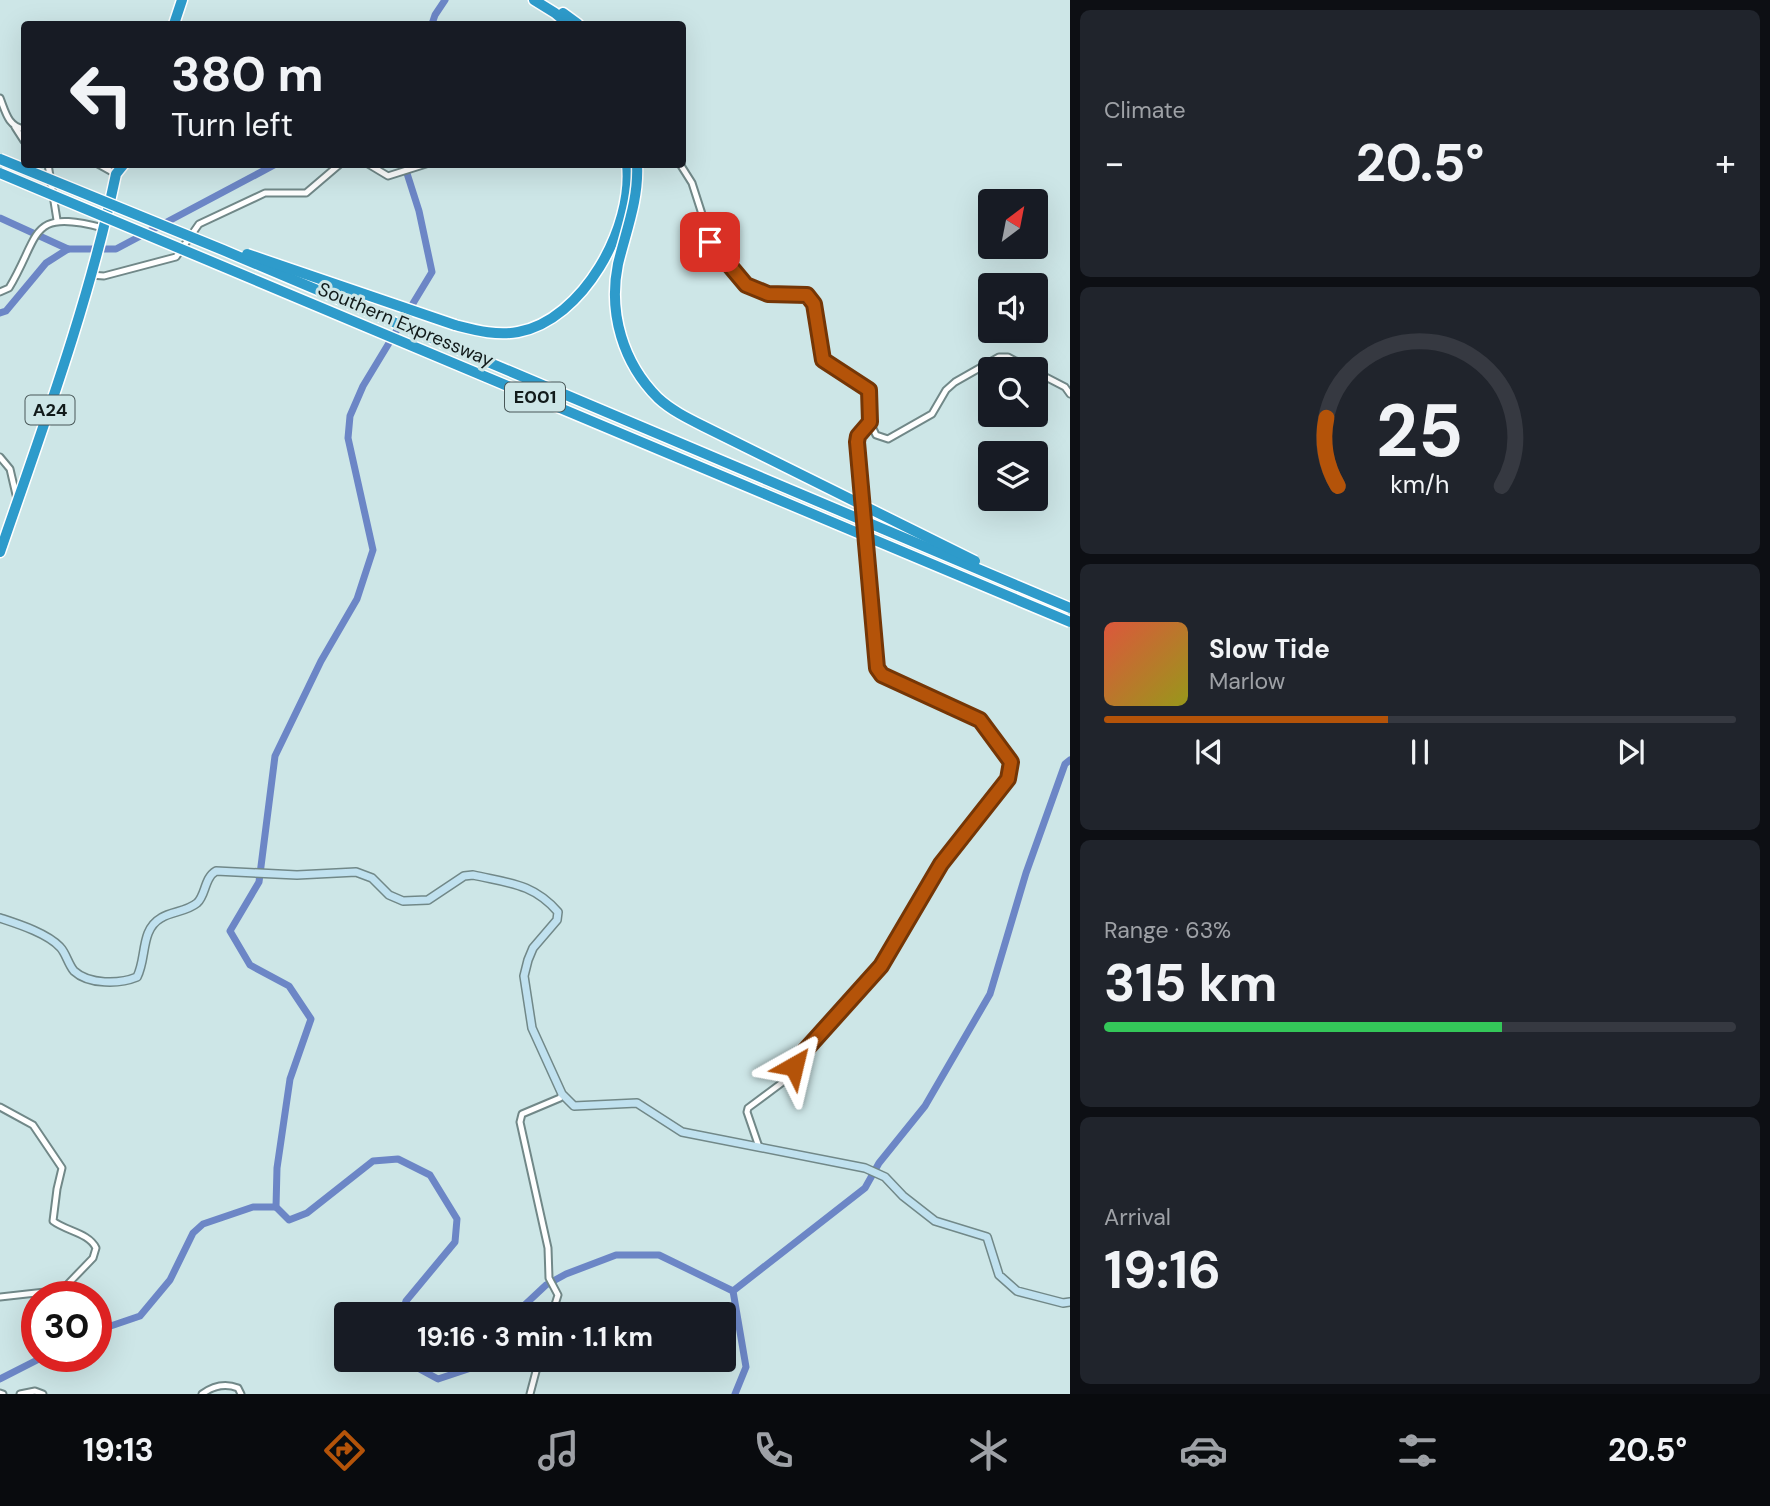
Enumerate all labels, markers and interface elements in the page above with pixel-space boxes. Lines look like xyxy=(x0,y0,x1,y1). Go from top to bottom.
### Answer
text: 380 m xyxy=(171,42,324,106)
icon: left xyxy=(56,49,147,140)
text: Climate xyxy=(1104,95,1186,125)
text: Turn left xyxy=(171,104,293,146)
text: 20.5° xyxy=(1356,129,1484,197)
text: − xyxy=(1104,138,1125,188)
text: + xyxy=(1715,138,1736,188)
north arrow xyxy=(978,189,1048,259)
map controls xyxy=(978,189,1048,511)
pin xyxy=(680,212,740,272)
icon: arrive xyxy=(691,223,729,261)
button: sound xyxy=(978,273,1048,343)
street label: Southern Expressway xyxy=(314,276,498,373)
button: search xyxy=(978,357,1048,427)
road number: E001 xyxy=(505,382,565,412)
text: 25 xyxy=(1376,385,1464,480)
road number: A24 xyxy=(26,396,74,424)
button: layers xyxy=(978,441,1048,511)
text: km/h xyxy=(1390,468,1450,501)
text: Slow Tide xyxy=(1209,632,1330,666)
text: Marlow xyxy=(1209,666,1285,696)
icon: previous xyxy=(1190,733,1228,771)
icon: pause xyxy=(1401,733,1439,771)
icon: next xyxy=(1612,733,1650,771)
text: Range · 63% xyxy=(1104,915,1231,945)
text: 315 km xyxy=(1104,949,1277,1017)
position arrow xyxy=(757,1029,831,1103)
text: Arrival xyxy=(1104,1202,1171,1232)
text: 19:16 xyxy=(1104,1236,1221,1304)
speed limit sign: 30 xyxy=(21,1281,112,1372)
text: 19:16 · 3 min · 1.1 km xyxy=(417,1320,653,1354)
icon: directions xyxy=(320,1426,369,1475)
icon: music xyxy=(534,1426,583,1475)
icon: phone xyxy=(749,1426,798,1475)
icon: climate xyxy=(964,1426,1013,1475)
icon: car xyxy=(1179,1426,1228,1475)
icon: filters xyxy=(1393,1426,1442,1475)
text: 19:13 xyxy=(83,1429,154,1471)
text: 20.5° xyxy=(1608,1429,1687,1471)

